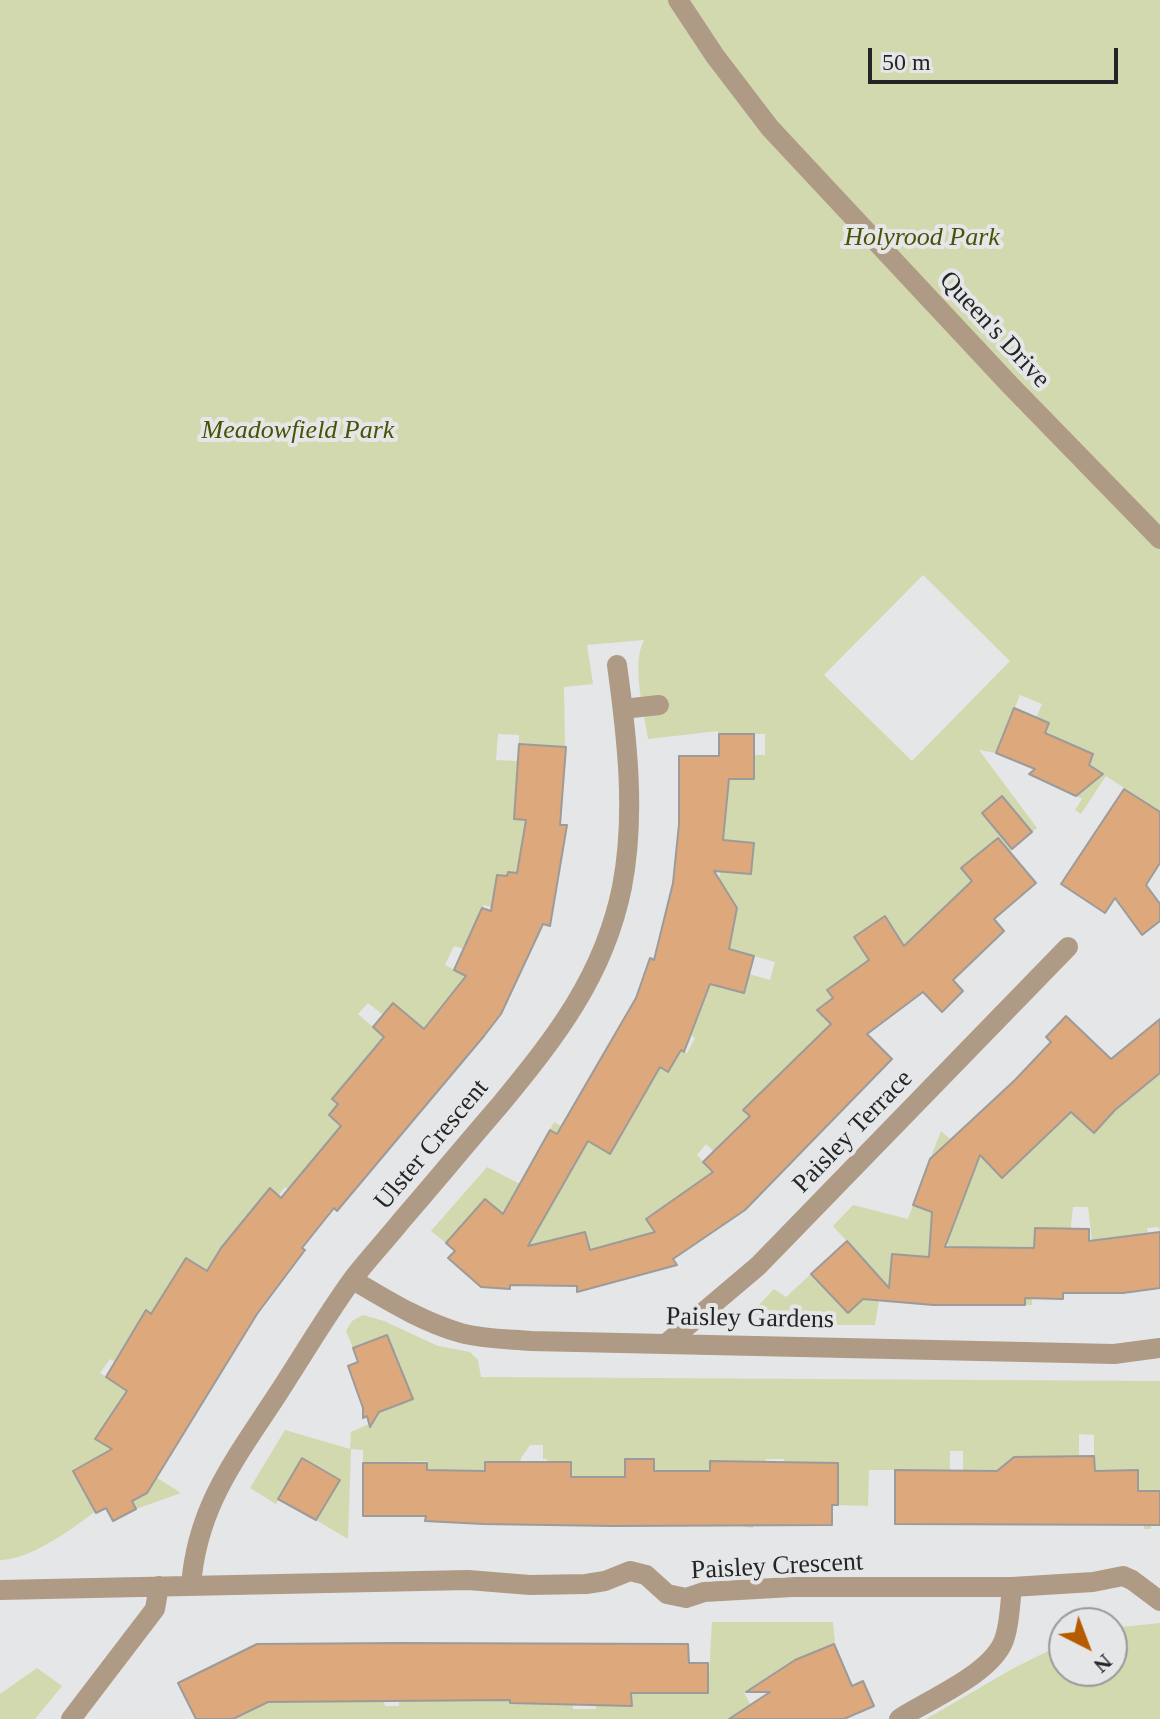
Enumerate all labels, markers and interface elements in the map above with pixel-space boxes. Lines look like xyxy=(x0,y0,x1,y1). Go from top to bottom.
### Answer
scale bar xyxy=(872,32,1122,82)
text: 50 m xyxy=(882,49,931,75)
park label: Holyrood Park xyxy=(844,222,1000,254)
street label: Queen's Drive xyxy=(932,265,1056,395)
park label: Meadowfield Park xyxy=(202,415,394,447)
street label: Paisley Terrace xyxy=(787,1064,919,1200)
street label: Ulster Crescent xyxy=(368,1073,496,1217)
street label: Paisley Gardens xyxy=(666,1302,834,1336)
street label: Paisley Crescent xyxy=(690,1547,864,1587)
north arrow xyxy=(1048,1607,1128,1687)
text: N xyxy=(1089,1649,1117,1678)

